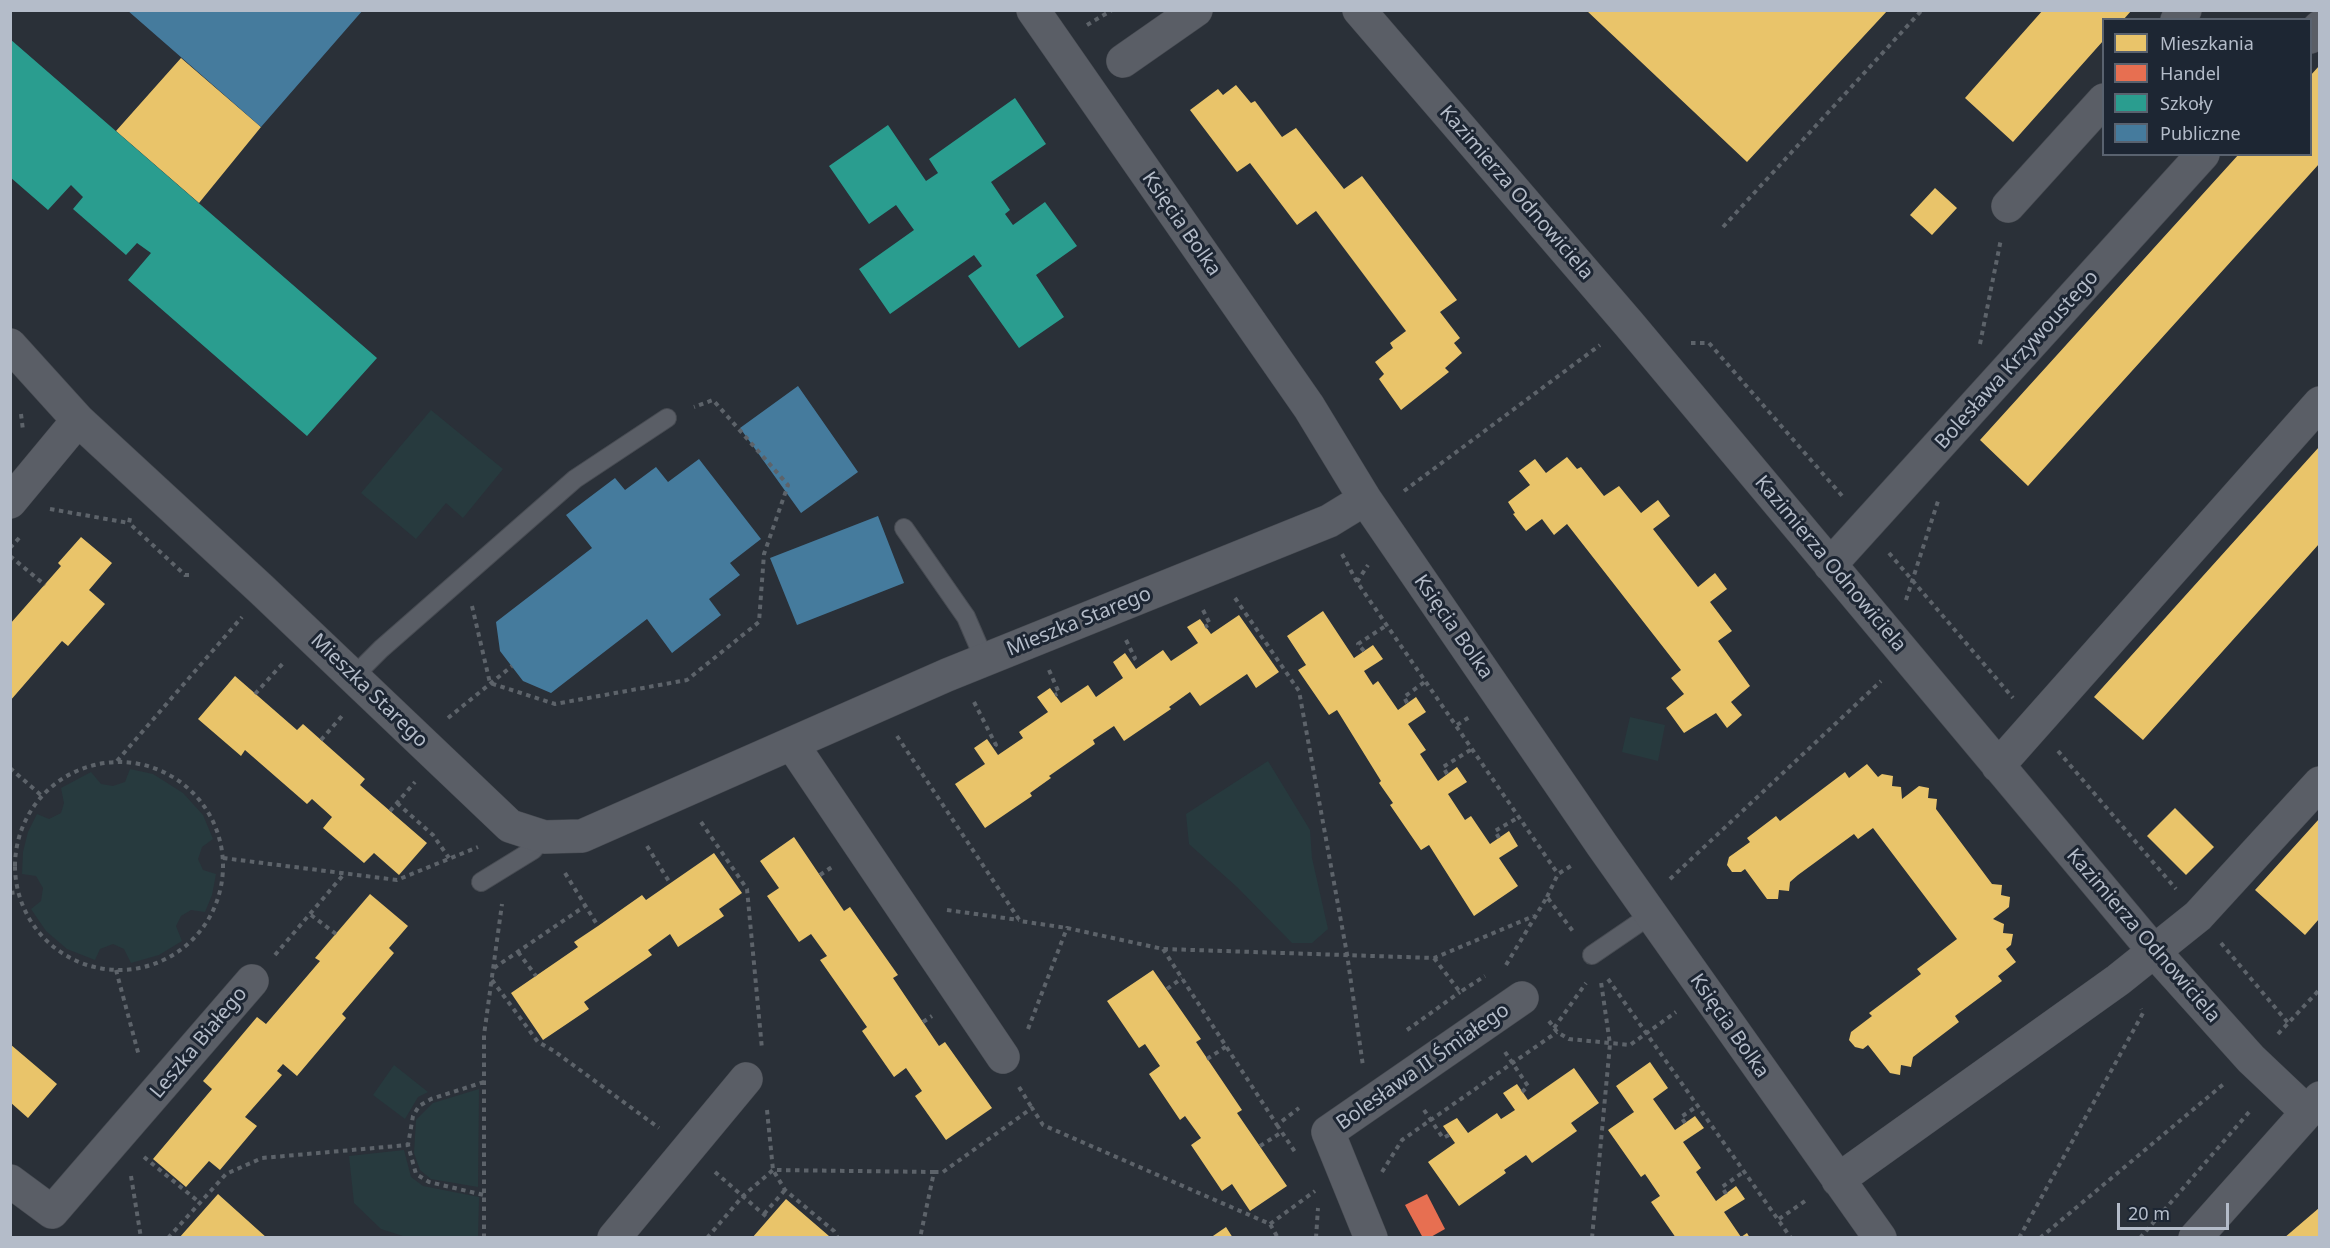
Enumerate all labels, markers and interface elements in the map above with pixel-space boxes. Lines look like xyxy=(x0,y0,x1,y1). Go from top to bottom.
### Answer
legend xyxy=(2102,18,2312,156)
text: Mieszkania xyxy=(2160,31,2254,55)
text: Handel xyxy=(2160,61,2220,85)
text: Szkoły xyxy=(2160,91,2213,115)
street label: Kazimierza Odnowiciela xyxy=(1434,101,1598,285)
text: Publiczne xyxy=(2160,121,2241,145)
street label: Księcia Bolka xyxy=(1136,167,1226,281)
street label: Bolesława Krzywoustego xyxy=(1930,266,2104,454)
street label: Kazimierza Odnowiciela xyxy=(1749,471,1911,657)
street label: Księcia Bolka xyxy=(1408,570,1498,684)
street label: Mieszka Starego xyxy=(1003,582,1155,662)
street label: Mieszka Starego xyxy=(305,629,433,753)
street label: Kazimierza Odnowiciela xyxy=(2061,844,2225,1028)
street label: Księcia Bolka xyxy=(1684,969,1774,1083)
street label: Leszka Białego xyxy=(145,982,253,1104)
street label: Bolesława II Śmiałego xyxy=(1332,998,1514,1136)
scale bar xyxy=(2120,1191,2232,1229)
text: 20 m xyxy=(2128,1201,2170,1225)

